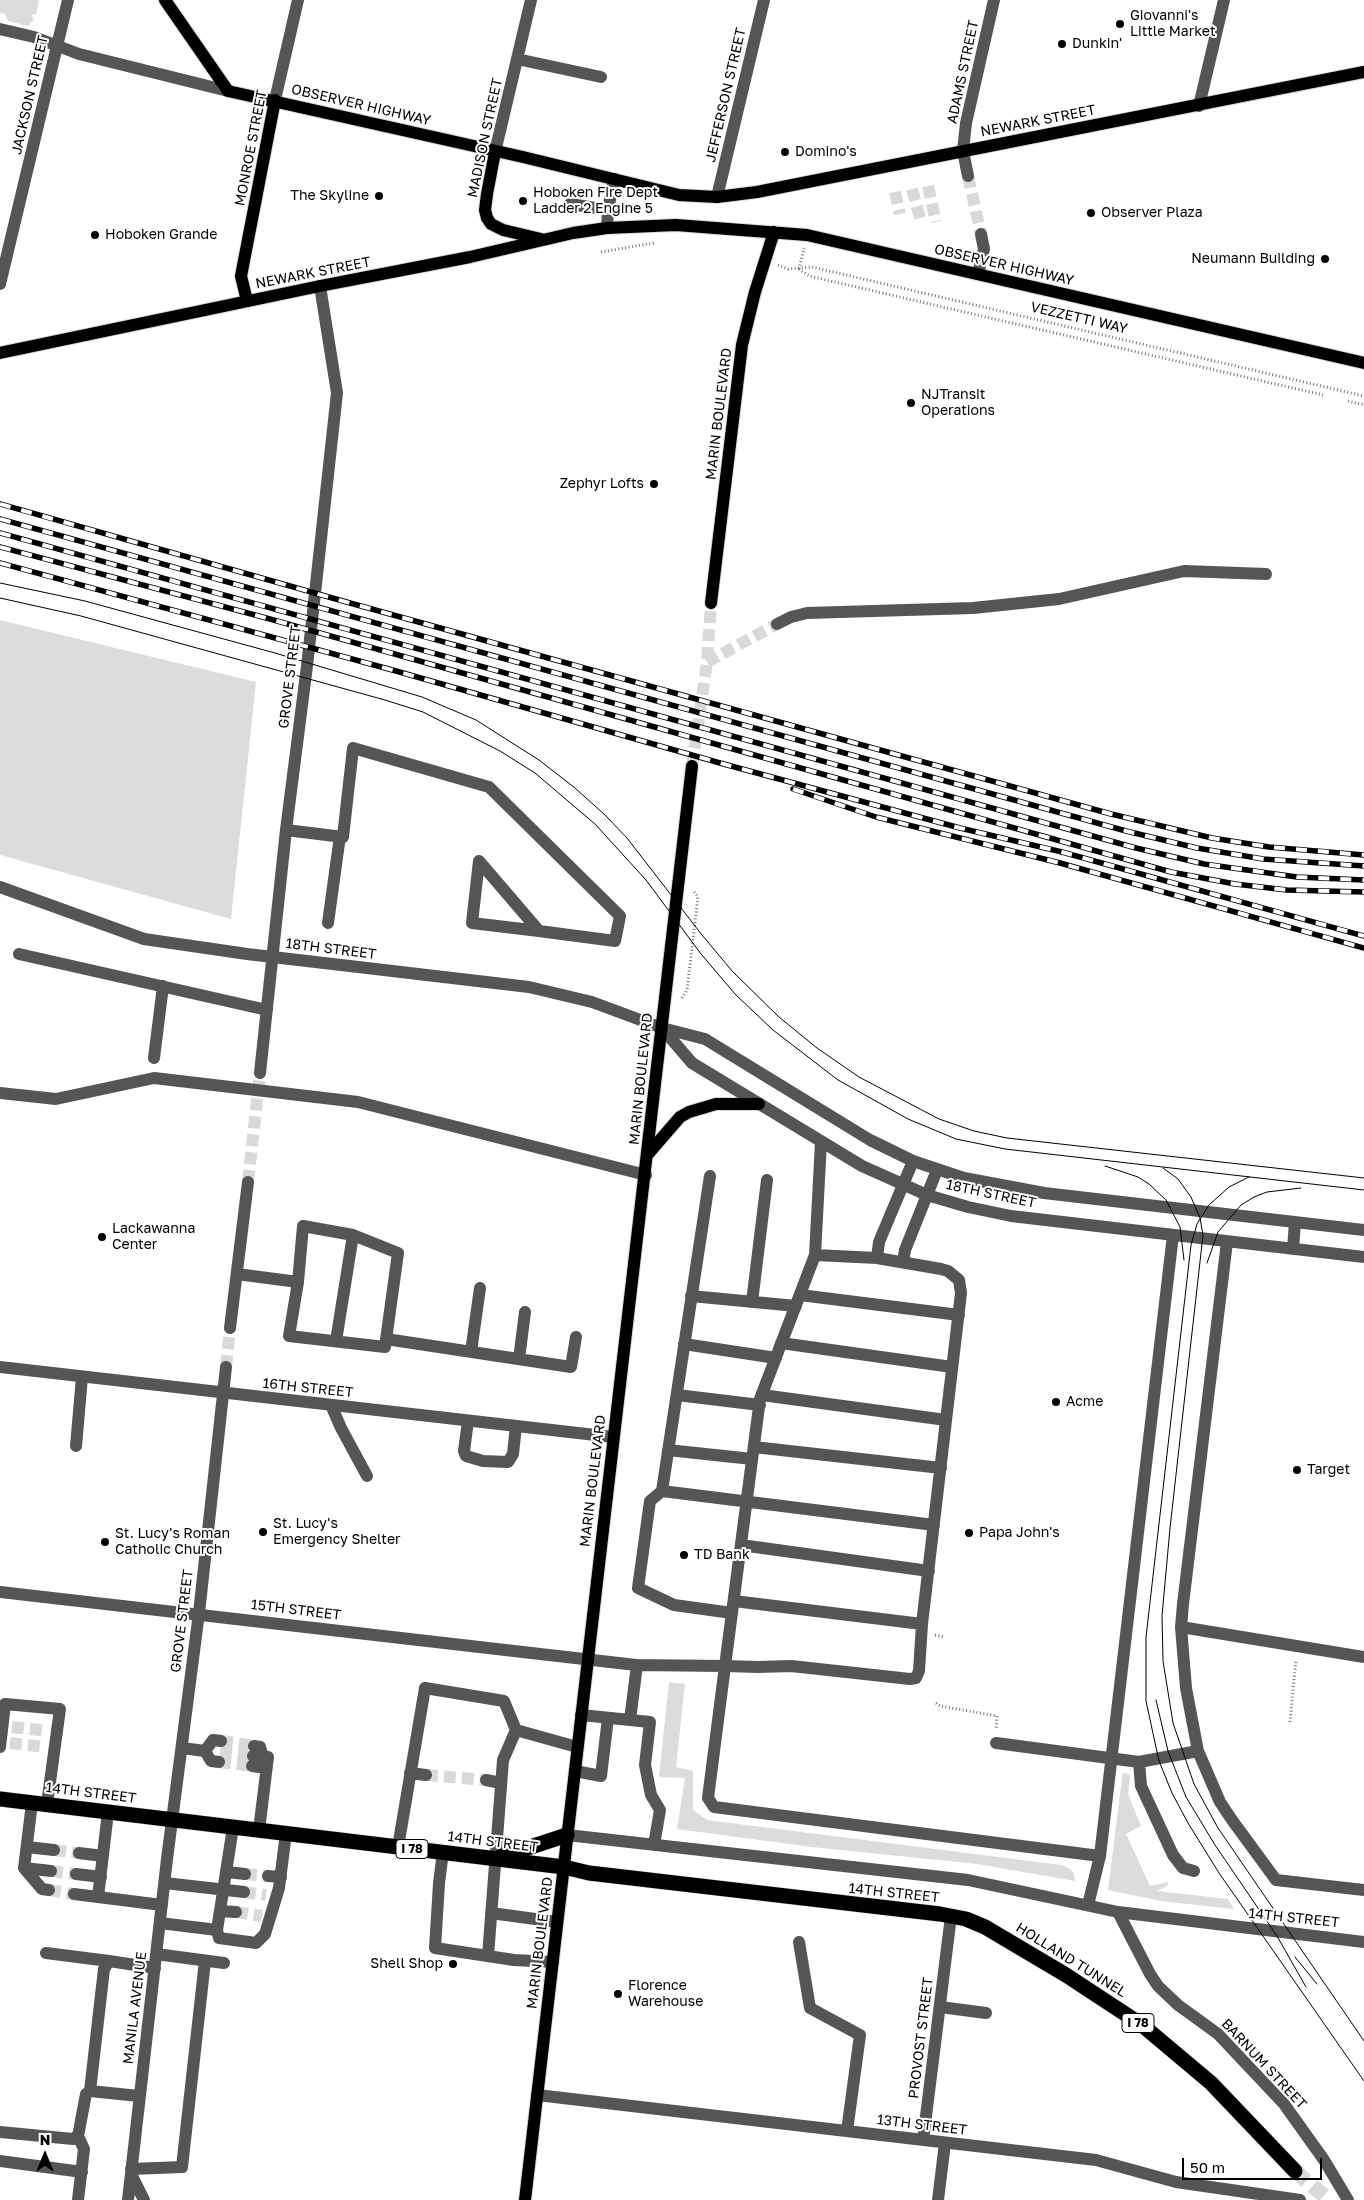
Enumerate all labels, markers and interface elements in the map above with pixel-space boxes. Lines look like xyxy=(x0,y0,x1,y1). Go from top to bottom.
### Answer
place label: Giovanni's Little Market xyxy=(1130,8,1216,40)
marker: Giovanni's Little Market xyxy=(1114,18,1126,30)
street label: ADAMS STREET xyxy=(944,19,982,125)
street label: JEFFERSON STREET xyxy=(702,26,750,164)
street label: JACKSON STREET xyxy=(8,34,52,156)
place label: Dunkin' xyxy=(1072,36,1122,52)
marker: Dunkin' xyxy=(1056,38,1068,50)
street label: MADISON STREET xyxy=(464,77,506,199)
street label: OBSERVER HIGHWAY xyxy=(290,81,432,129)
street label: MONROE STREET xyxy=(232,89,270,207)
street label: NEWARK STREET xyxy=(979,102,1097,140)
place label: Domino's xyxy=(795,144,857,160)
marker: Domino's xyxy=(779,146,791,158)
place label: Hoboken Fire Dept Ladder 2 Engine 5 xyxy=(533,185,658,218)
place label: The Skyline xyxy=(290,188,369,204)
marker: The Skyline xyxy=(373,190,385,202)
marker: Hoboken Fire Dept Ladder 2 Engine 5 xyxy=(517,195,529,207)
place label: Observer Plaza xyxy=(1101,205,1203,221)
marker: Observer Plaza xyxy=(1085,207,1097,219)
place label: Hoboken Grande xyxy=(105,227,217,243)
marker: Hoboken Grande xyxy=(89,229,101,241)
street label: OBSERVER HIGHWAY xyxy=(933,241,1075,289)
place label: Neumann Building xyxy=(1191,251,1315,267)
marker: Neumann Building xyxy=(1319,253,1331,265)
street label: NEWARK STREET xyxy=(254,254,372,292)
street label: VEZZETTI WAY xyxy=(1029,299,1129,337)
street label: MARIN BOULEVARD xyxy=(703,347,735,481)
place label: NJTransit Operations xyxy=(921,387,995,420)
marker: NJTransit Operations xyxy=(905,397,917,409)
place label: Zephyr Lofts xyxy=(560,476,644,492)
marker: Zephyr Lofts xyxy=(648,478,660,490)
street label: GROVE STREET xyxy=(275,624,305,730)
street label: 18TH STREET xyxy=(285,935,377,963)
street label: MARIN BOULEVARD xyxy=(626,1012,656,1146)
street label: 18TH STREET xyxy=(945,1176,1037,1212)
place label: Lackawanna Center xyxy=(112,1221,195,1254)
marker: Lackawanna Center xyxy=(96,1231,108,1243)
street label: 16TH STREET xyxy=(262,1375,354,1401)
place label: Acme xyxy=(1066,1394,1103,1410)
marker: Acme xyxy=(1050,1396,1062,1408)
street label: MARIN BOULEVARD xyxy=(577,1414,609,1548)
place label: Target xyxy=(1307,1462,1350,1478)
marker: Target xyxy=(1291,1464,1303,1476)
place label: St. Lucy's Emergency Shelter xyxy=(273,1516,400,1548)
place label: Papa John's xyxy=(979,1525,1060,1541)
place label: St. Lucy's Roman Catholic Church xyxy=(115,1526,230,1558)
marker: St. Lucy's Emergency Shelter xyxy=(257,1526,269,1538)
marker: Papa John's xyxy=(963,1527,975,1539)
marker: St. Lucy's Roman Catholic Church xyxy=(99,1536,111,1548)
place label: TD Bank xyxy=(694,1547,750,1563)
marker: TD Bank xyxy=(678,1549,690,1561)
street label: GROVE STREET xyxy=(167,1568,197,1674)
street label: 15TH STREET xyxy=(250,1596,342,1624)
street label: 14TH STREET xyxy=(45,1779,137,1807)
street label: 14TH STREET xyxy=(447,1828,539,1856)
road number: I 78 xyxy=(396,1840,428,1858)
street label: MARIN BOULEVARD xyxy=(524,1876,556,2010)
street label: 14TH STREET xyxy=(848,1880,940,1906)
street label: 14TH STREET xyxy=(1248,1905,1340,1931)
street label: HOLLAND TUNNEL xyxy=(1013,1919,1129,2001)
street label: MANILA AVENUE xyxy=(120,1951,150,2065)
place label: Shell Shop xyxy=(370,1956,443,1972)
marker: Shell Shop xyxy=(447,1958,459,1970)
street label: PROVOST STREET xyxy=(905,1976,937,2100)
place label: Florence Warehouse xyxy=(628,1978,703,2010)
marker: Florence Warehouse xyxy=(612,1988,624,2000)
road number: I 78 xyxy=(1122,2014,1154,2032)
street label: BARNUM STREET xyxy=(1218,2015,1310,2113)
street label: 13TH STREET xyxy=(876,2111,968,2139)
north arrow xyxy=(20,2130,70,2180)
text: N xyxy=(40,2131,50,2148)
scale bar xyxy=(1184,2148,1324,2180)
text: 50 m xyxy=(1190,2158,1225,2176)

